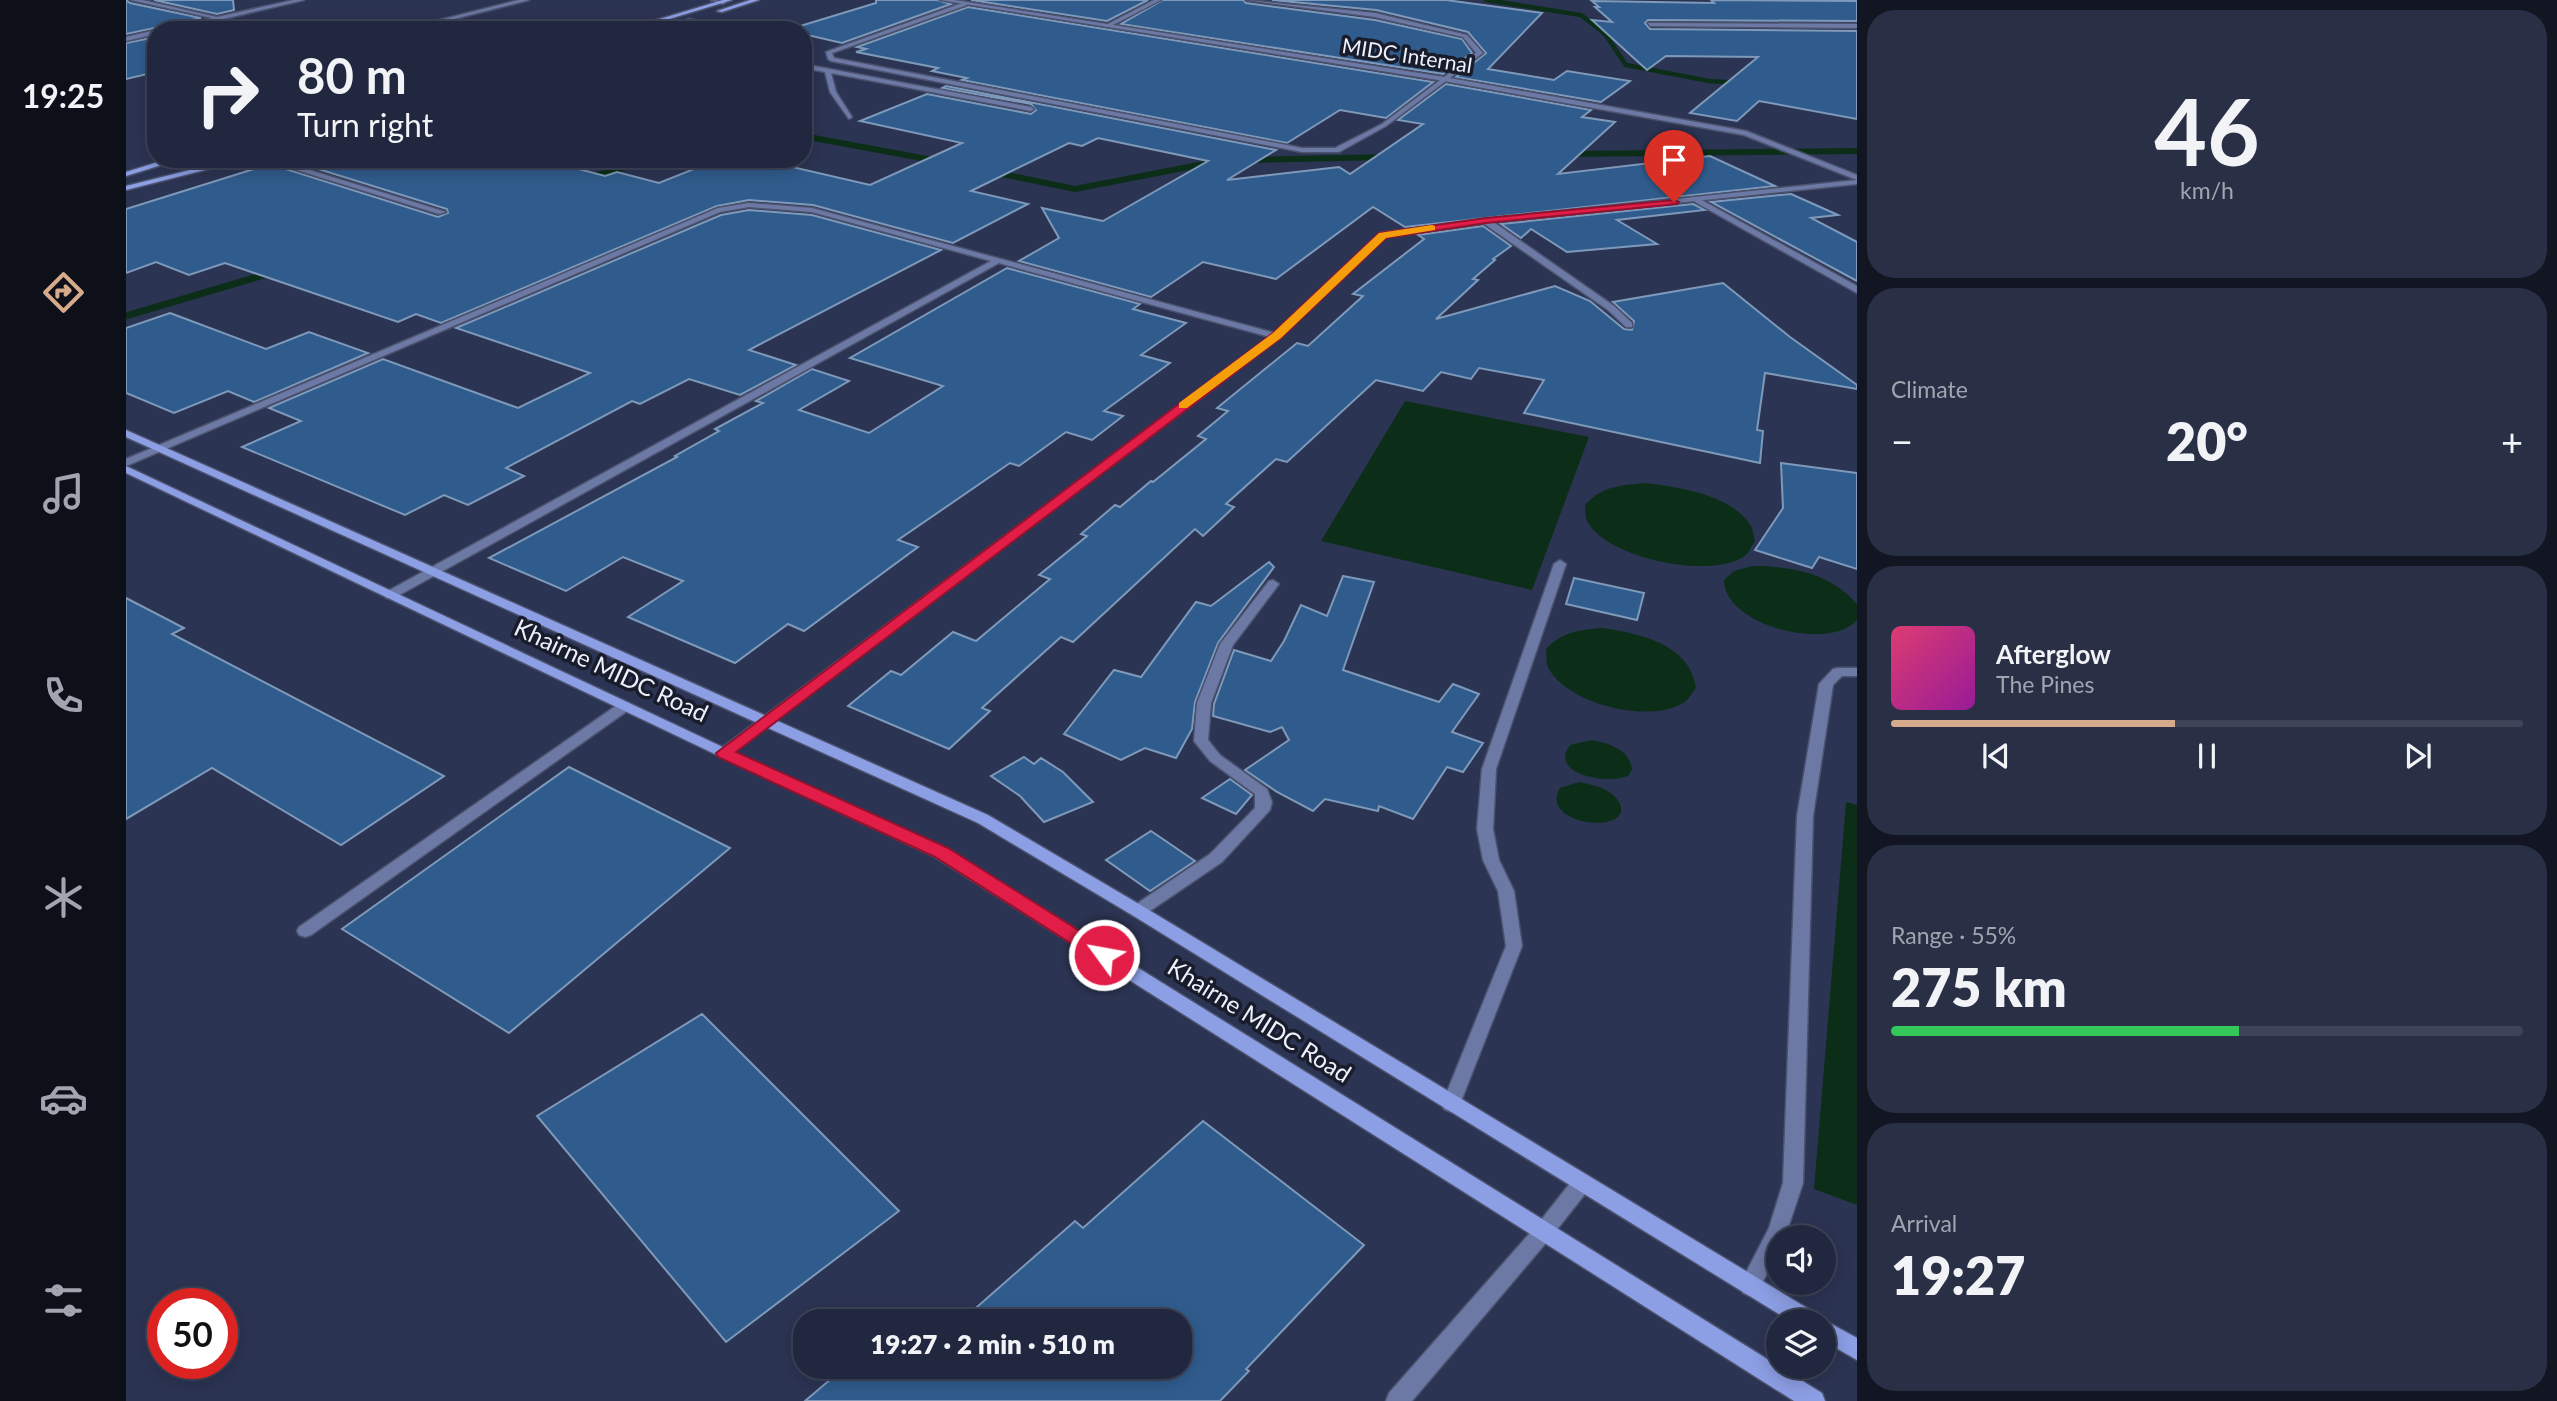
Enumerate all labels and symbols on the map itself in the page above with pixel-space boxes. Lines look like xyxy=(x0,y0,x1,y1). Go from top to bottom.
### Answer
street label: MIDC Internal xyxy=(1340,32,1474,77)
pin xyxy=(1644,130,1704,202)
street label: Khairne MIDC Road xyxy=(510,612,713,727)
position arrow xyxy=(1067,918,1141,992)
street label: Khairne MIDC Road xyxy=(1163,952,1357,1088)
speed limit sign: 50 xyxy=(147,1288,238,1379)

